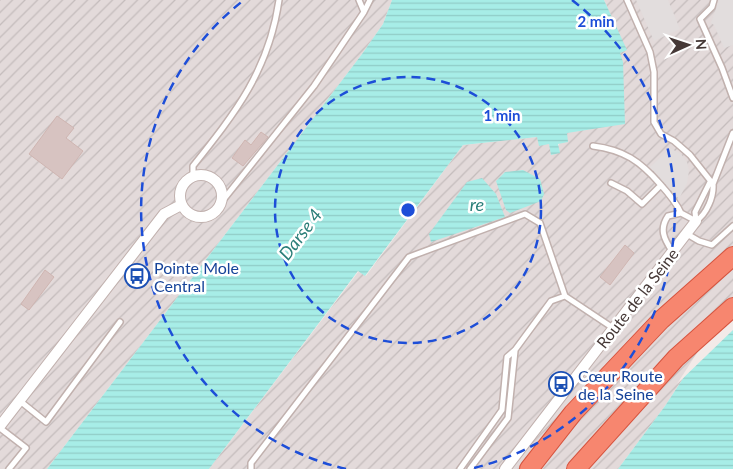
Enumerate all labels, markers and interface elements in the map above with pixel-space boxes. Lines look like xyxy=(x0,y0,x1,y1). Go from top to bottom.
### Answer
text: 2 min xyxy=(577,12,615,30)
north arrow xyxy=(663,20,713,70)
text: N xyxy=(693,38,710,50)
text: 1 min xyxy=(483,106,521,124)
water label: re xyxy=(470,193,484,215)
centre of rings xyxy=(399,201,417,219)
water label: Darse 4 xyxy=(274,204,326,264)
street label: Route de la Seine xyxy=(592,244,682,352)
place label: Pointe Mole Central xyxy=(154,258,239,295)
bus stop icon: Pointe Mole Central xyxy=(124,263,150,289)
place label: Cœur Route de la Seine xyxy=(578,366,663,403)
bus stop icon: Cœur Route de la Seine xyxy=(548,371,574,397)

